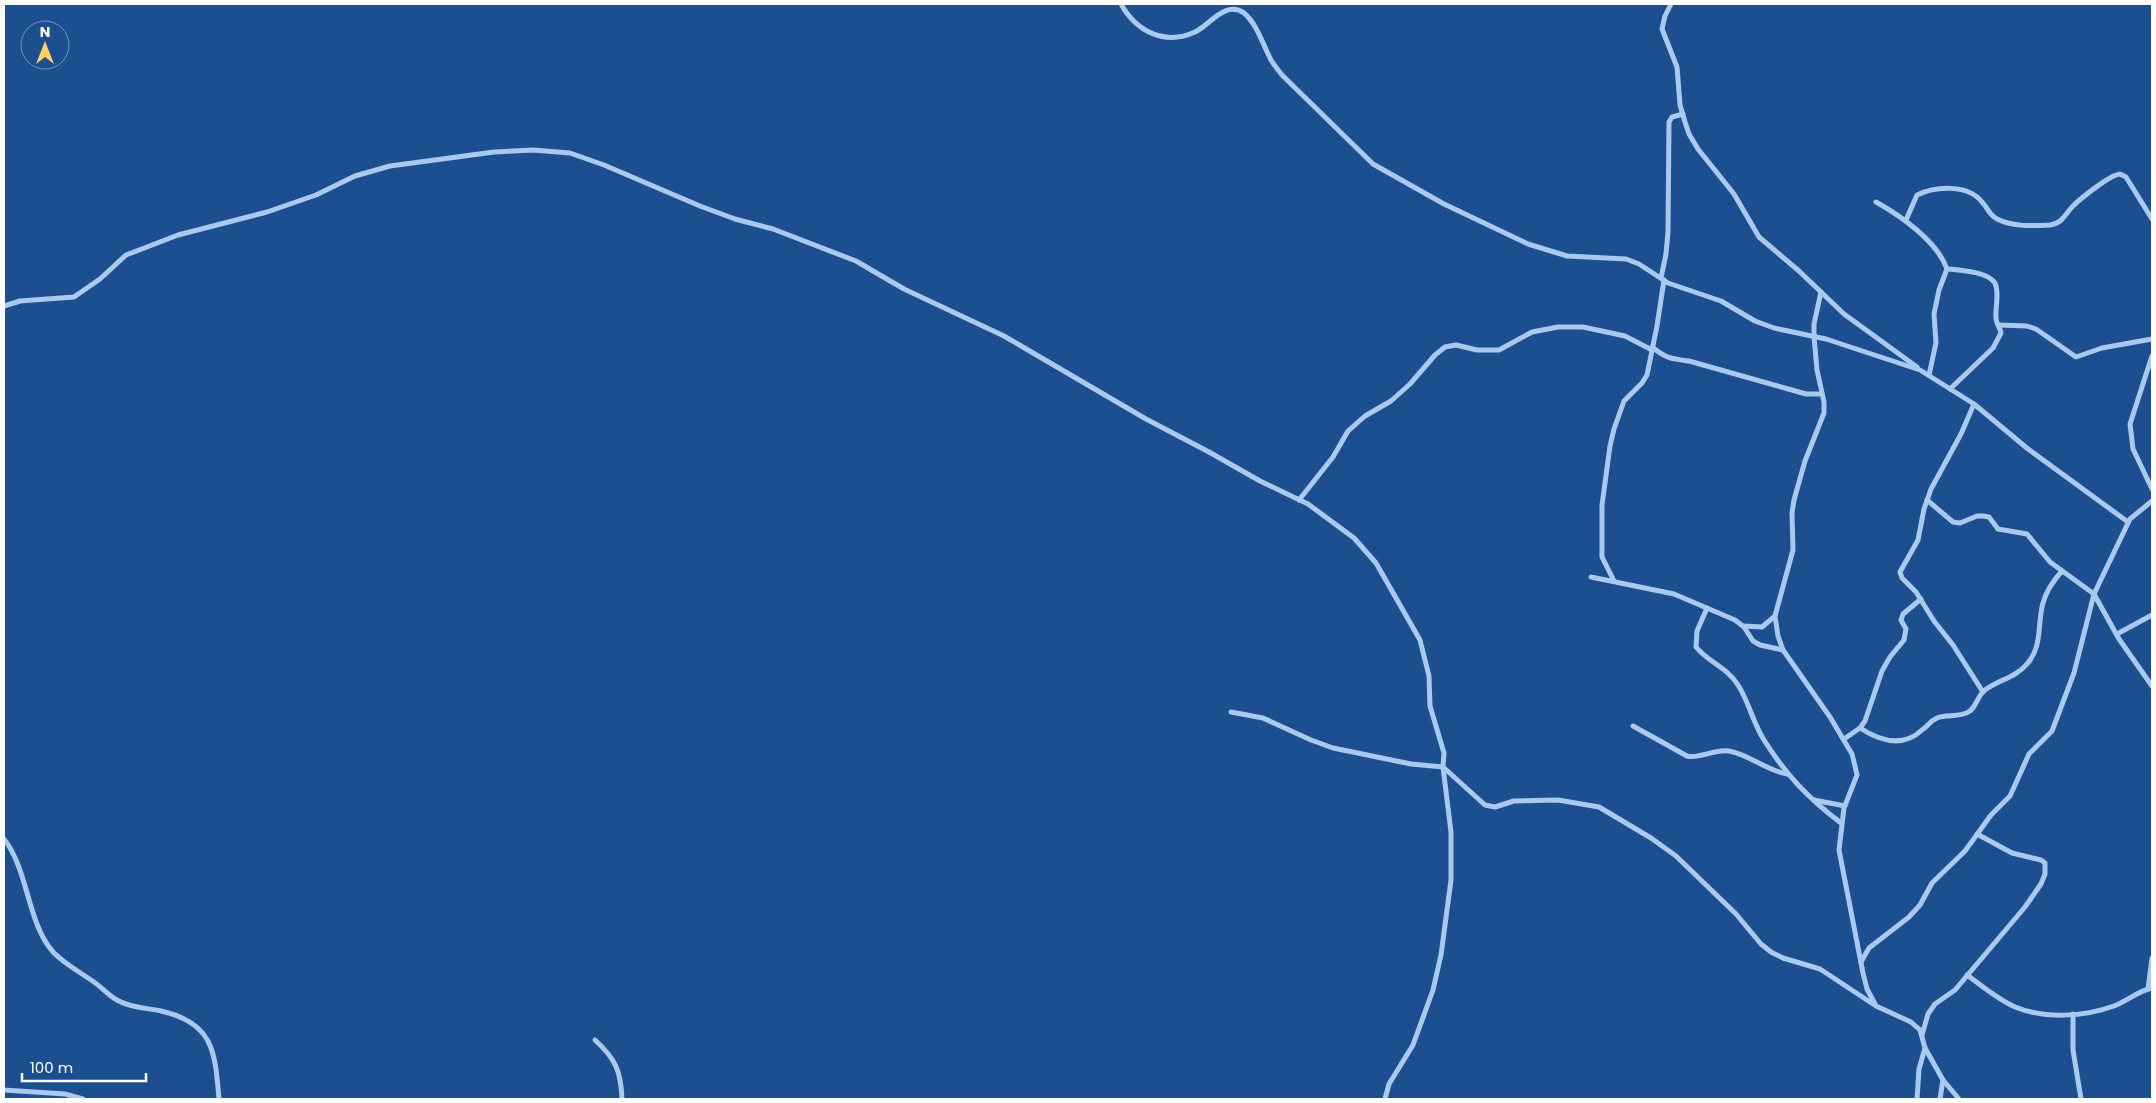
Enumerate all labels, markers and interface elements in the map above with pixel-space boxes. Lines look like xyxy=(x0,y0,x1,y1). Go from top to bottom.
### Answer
north arrow xyxy=(20,20,70,70)
text: N xyxy=(40,22,50,42)
scale bar xyxy=(22,1050,146,1082)
text: 100 m xyxy=(30,1057,73,1078)

